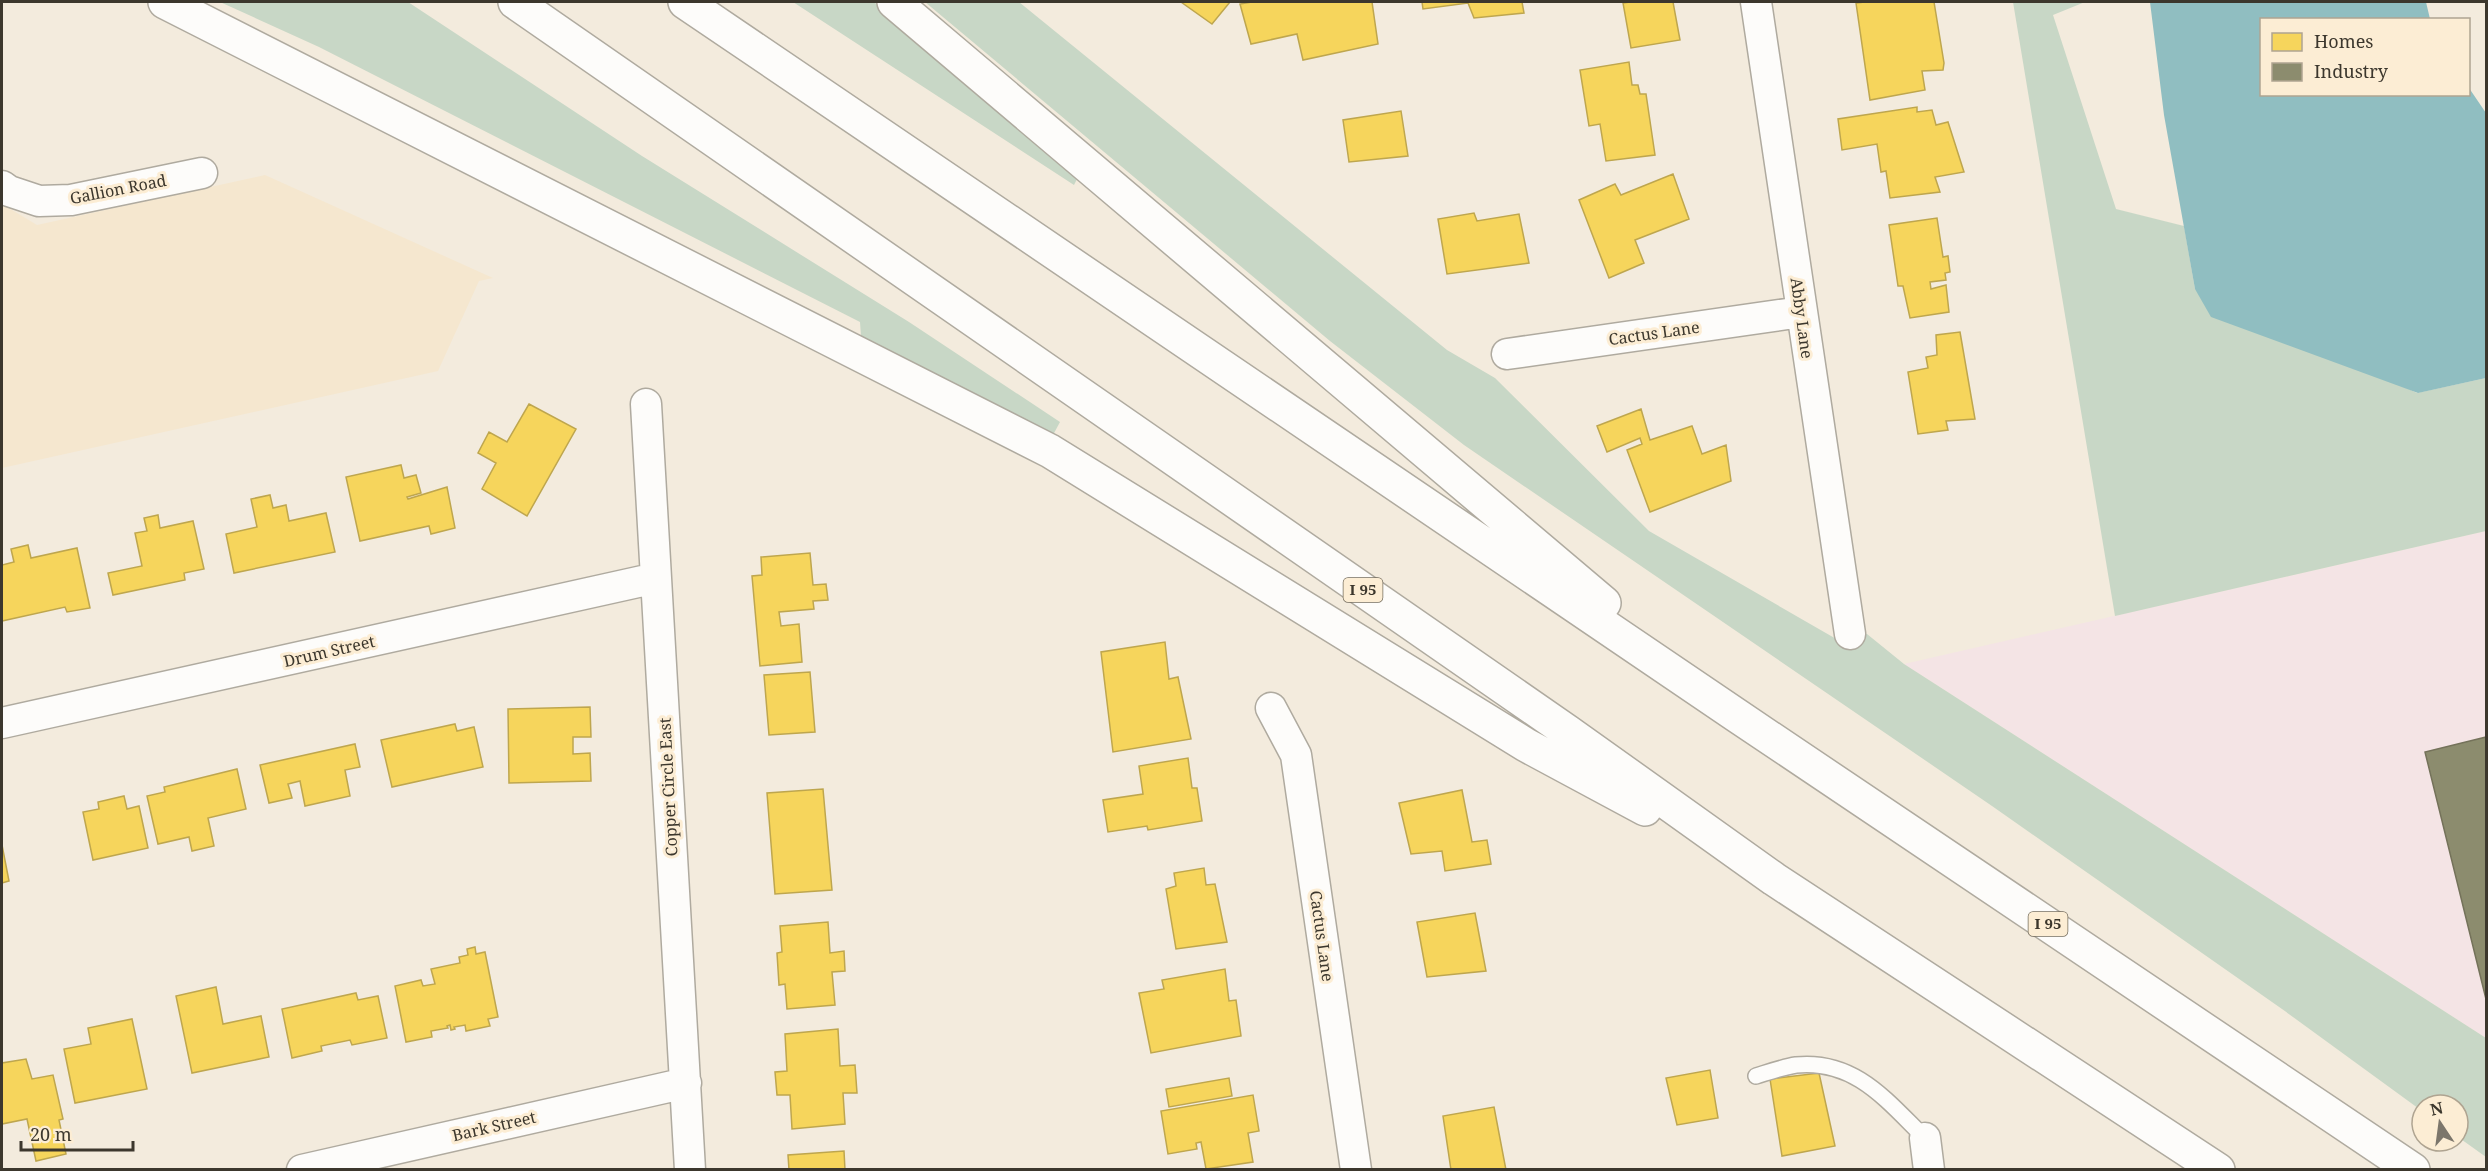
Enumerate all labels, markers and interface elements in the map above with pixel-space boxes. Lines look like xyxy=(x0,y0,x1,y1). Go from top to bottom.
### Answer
legend xyxy=(2260,18,2470,96)
text: Homes xyxy=(2314,29,2373,53)
text: Industry xyxy=(2314,59,2389,83)
street label: Gallion Road xyxy=(68,169,168,209)
street label: Abby Lane xyxy=(1785,276,1819,360)
street label: Cactus Lane xyxy=(1607,316,1701,350)
road number: I 95 xyxy=(1344,578,1382,602)
street label: Drum Street xyxy=(281,630,377,672)
street label: Copper Circle East xyxy=(653,717,683,857)
street label: Cactus Lane xyxy=(1305,889,1339,983)
road number: I 95 xyxy=(2028,912,2068,936)
north arrow xyxy=(2410,1093,2470,1153)
text: N xyxy=(2428,1096,2446,1121)
street label: Bark Street xyxy=(450,1106,538,1146)
scale bar xyxy=(21,1114,134,1152)
text: 20 m xyxy=(30,1122,72,1146)

